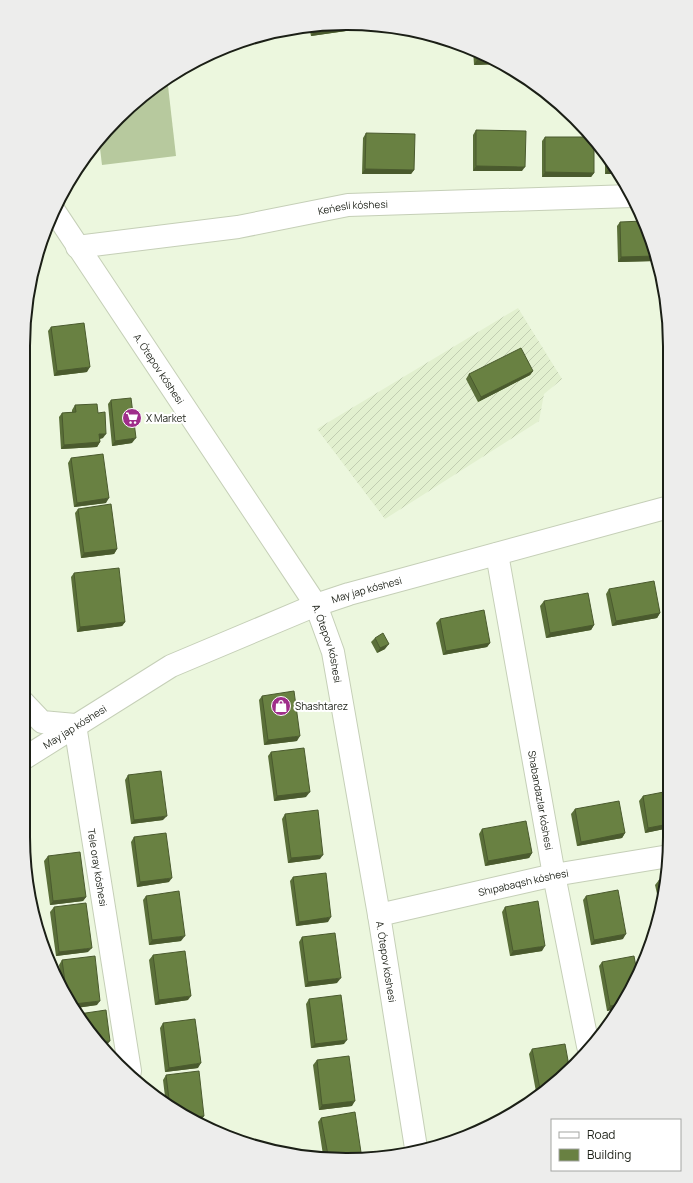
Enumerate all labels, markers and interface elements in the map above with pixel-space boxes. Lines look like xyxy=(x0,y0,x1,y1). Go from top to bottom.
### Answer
street label: Keńesli kóshesi xyxy=(316,197,388,218)
street label: A. Ótepov kóshesi xyxy=(131,331,187,407)
supermarket icon: X Market xyxy=(121,407,143,429)
place label: X Market xyxy=(146,411,186,425)
street label: May jap kóshesi xyxy=(330,573,403,606)
street label: A. Ótepov kóshesi xyxy=(309,602,345,684)
shop icon: Shashtarez xyxy=(270,695,292,717)
place label: Shashtarez xyxy=(295,699,348,713)
street label: May jap kóshesi xyxy=(40,701,109,752)
street label: Shabandazlar kóshesi xyxy=(525,749,556,851)
street label: Tele oray kóshesi xyxy=(85,828,111,907)
street label: Shıpabaqsh kóshesi xyxy=(477,866,569,899)
street label: A. Ótepov kóshesi xyxy=(373,920,400,1003)
legend xyxy=(551,1119,681,1171)
text: Road xyxy=(587,1126,615,1143)
text: Building xyxy=(587,1146,631,1163)

